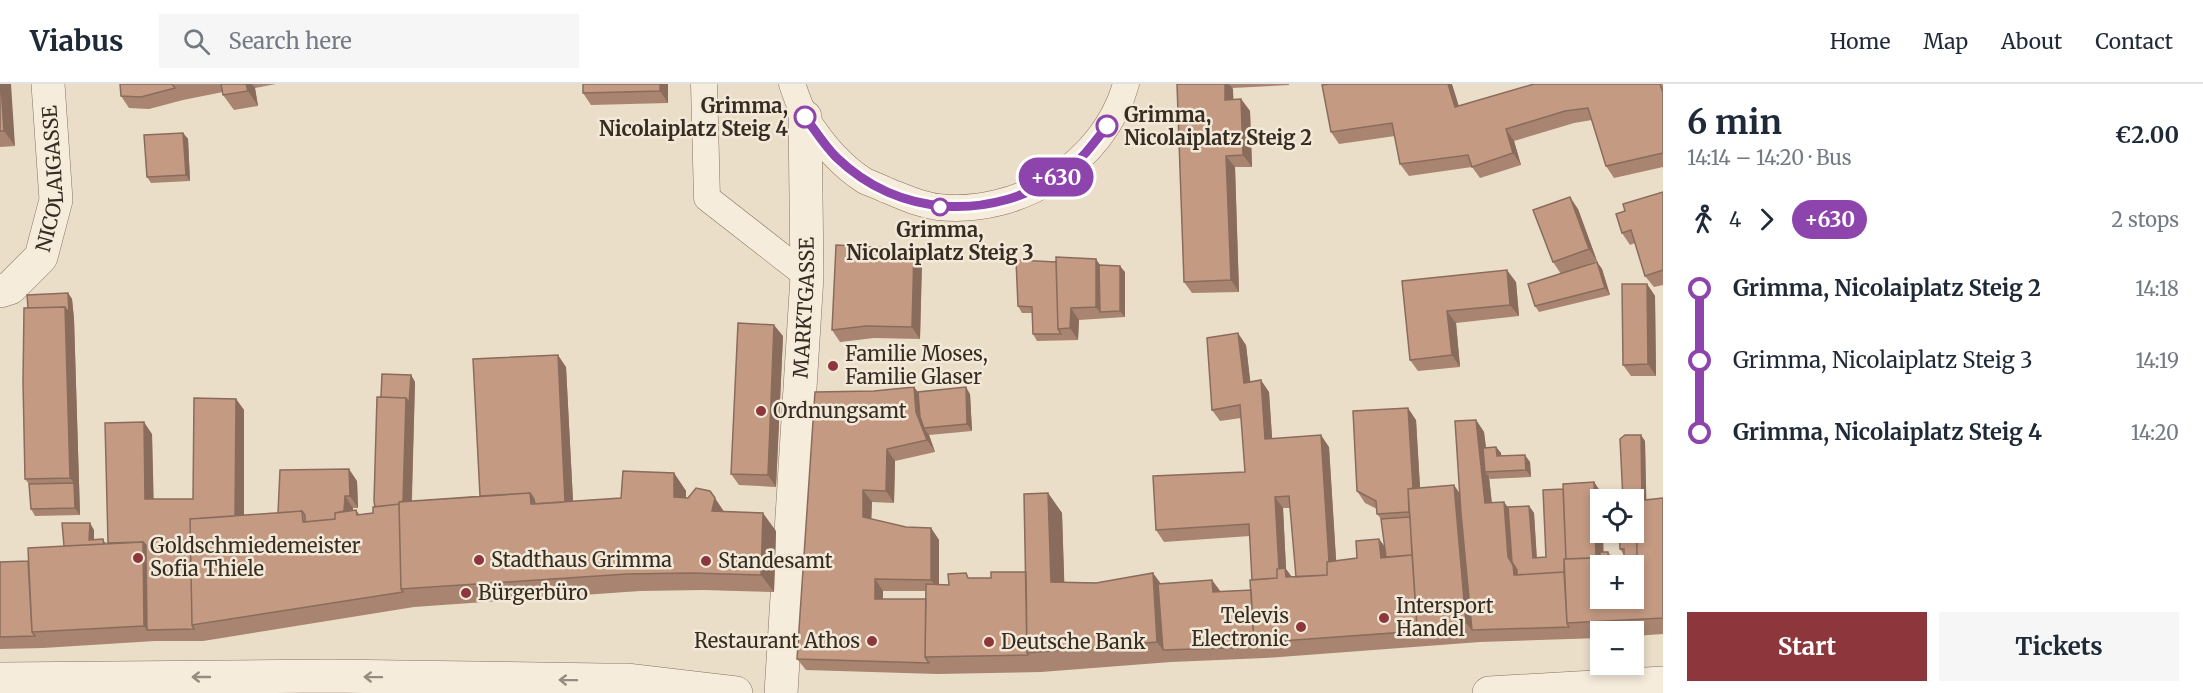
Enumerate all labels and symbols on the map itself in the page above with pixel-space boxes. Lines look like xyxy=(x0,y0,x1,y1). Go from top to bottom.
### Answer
place label: Grimma, Nicolaiplatz Steig 4 xyxy=(599,93,788,141)
place label: Grimma, Nicolaiplatz Steig 2 xyxy=(1124,102,1312,150)
street label: NICOLAIGASSE xyxy=(30,104,68,254)
marker: Grimma, Nicolaiplatz Steig 4 xyxy=(794,106,816,128)
marker: Grimma, Nicolaiplatz Steig 2 xyxy=(1096,115,1118,137)
line badge: +630 xyxy=(1014,158,1098,196)
marker: Grimma, Nicolaiplatz Steig 3 xyxy=(931,198,949,216)
place label: Grimma, Nicolaiplatz Steig 3 xyxy=(846,217,1034,265)
street label: MARKTGASSE xyxy=(788,237,819,379)
place label: Familie Moses, Familie Glaser xyxy=(845,341,988,389)
marker: Familie Moses, Familie Glaser xyxy=(826,359,840,373)
place label: Ordnungsamt xyxy=(773,398,907,423)
marker: Ordnungsamt xyxy=(754,404,768,418)
place label: Goldschmiedemeister Sofia Thiele xyxy=(150,533,361,581)
place label: Stadthaus Grimma xyxy=(491,547,672,572)
place label: Standesamt xyxy=(718,548,833,573)
marker: Goldschmiedemeister Sofia Thiele xyxy=(131,551,145,565)
marker: Stadthaus Grimma xyxy=(472,553,486,567)
marker: Standesamt xyxy=(699,554,713,568)
place label: Bürgerbüro xyxy=(478,580,588,605)
marker: Bürgerbüro xyxy=(459,586,473,600)
place label: Intersport Handel xyxy=(1396,593,1494,641)
place label: Televis Electronic xyxy=(1191,603,1289,651)
marker: Intersport Handel xyxy=(1377,611,1391,625)
marker: Televis Electronic xyxy=(1294,620,1308,634)
place label: Restaurant Athos xyxy=(694,628,860,653)
place label: Deutsche Bank xyxy=(1001,629,1146,654)
marker: Restaurant Athos xyxy=(865,634,879,648)
marker: Deutsche Bank xyxy=(982,635,996,649)
one-way arrow xyxy=(191,671,211,683)
one-way arrow xyxy=(364,671,384,683)
one-way arrow xyxy=(559,674,579,685)

